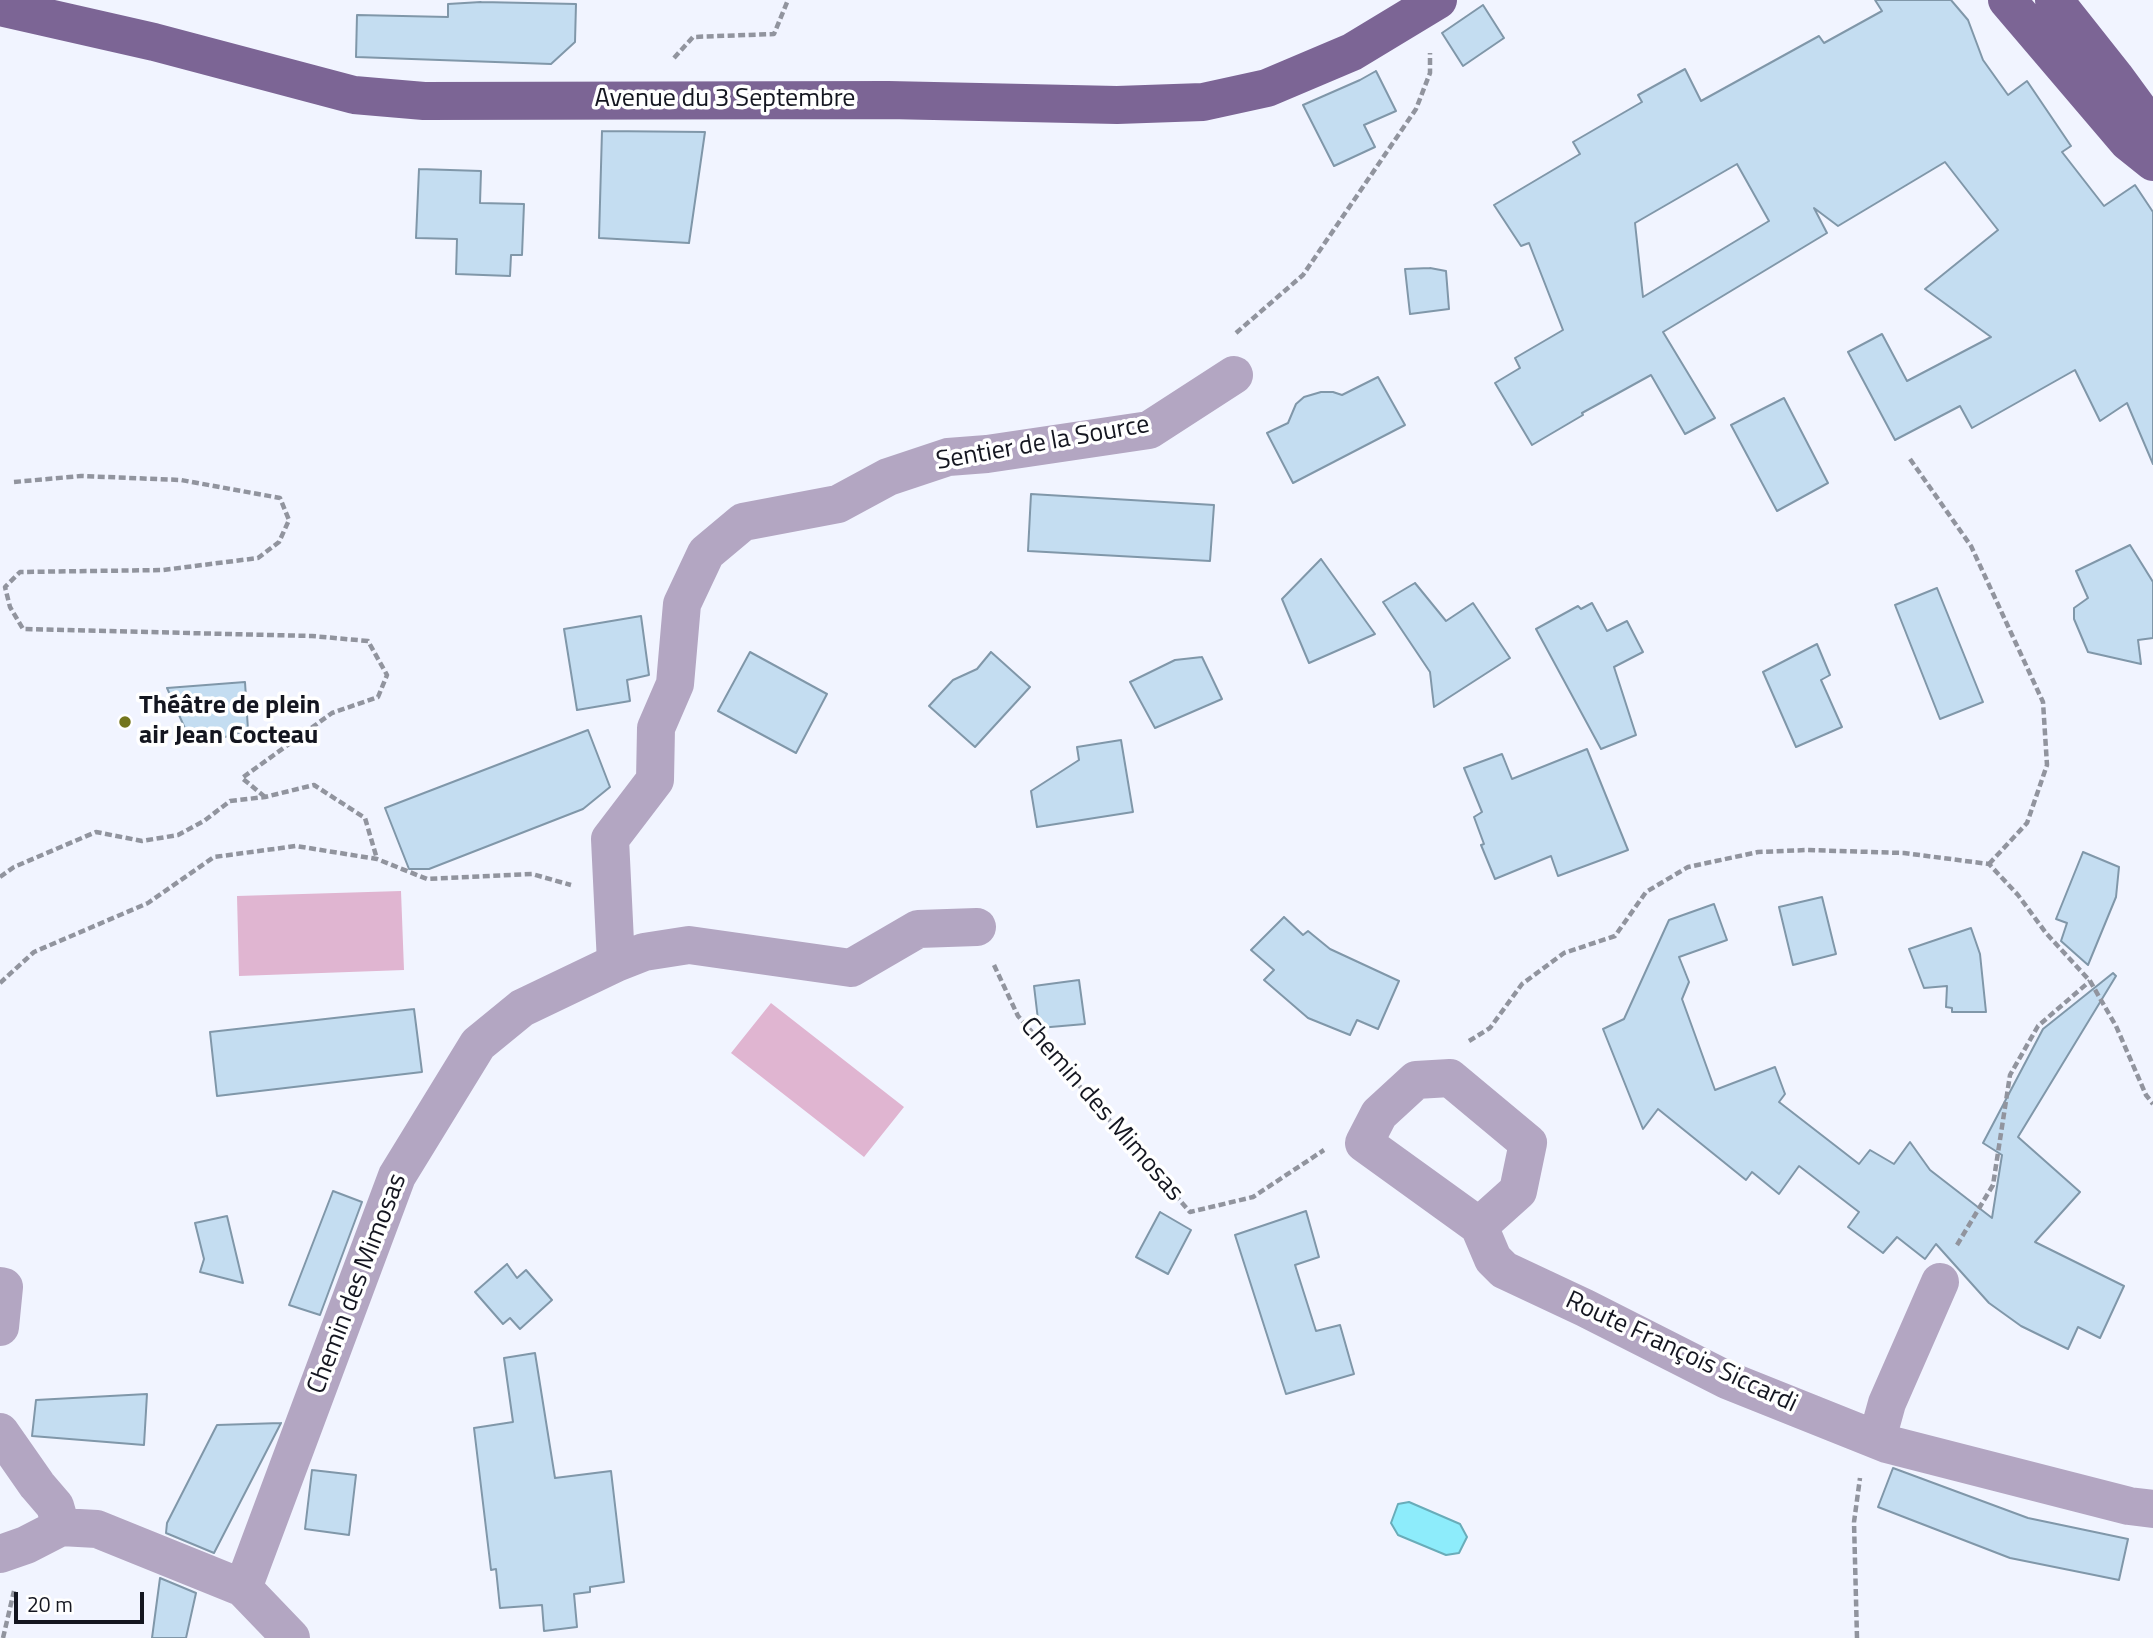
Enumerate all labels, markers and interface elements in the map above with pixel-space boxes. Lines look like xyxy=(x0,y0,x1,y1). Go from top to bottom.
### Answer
street label: Avenue du 3 Septembre xyxy=(595,84,855,116)
street label: Sentier de la Source xyxy=(934,410,1152,478)
place label: Théâtre de plein air Jean Cocteau xyxy=(139,691,320,752)
marker: Théâtre de plein air Jean Cocteau xyxy=(117,714,133,730)
street label: Chemin des Mimosas xyxy=(1013,1012,1189,1208)
street label: Chemin des Mimosas xyxy=(302,1170,414,1398)
street label: Route François Siccardi xyxy=(1560,1286,1802,1420)
scale bar xyxy=(18,1578,147,1622)
text: 20 m xyxy=(27,1588,73,1620)

